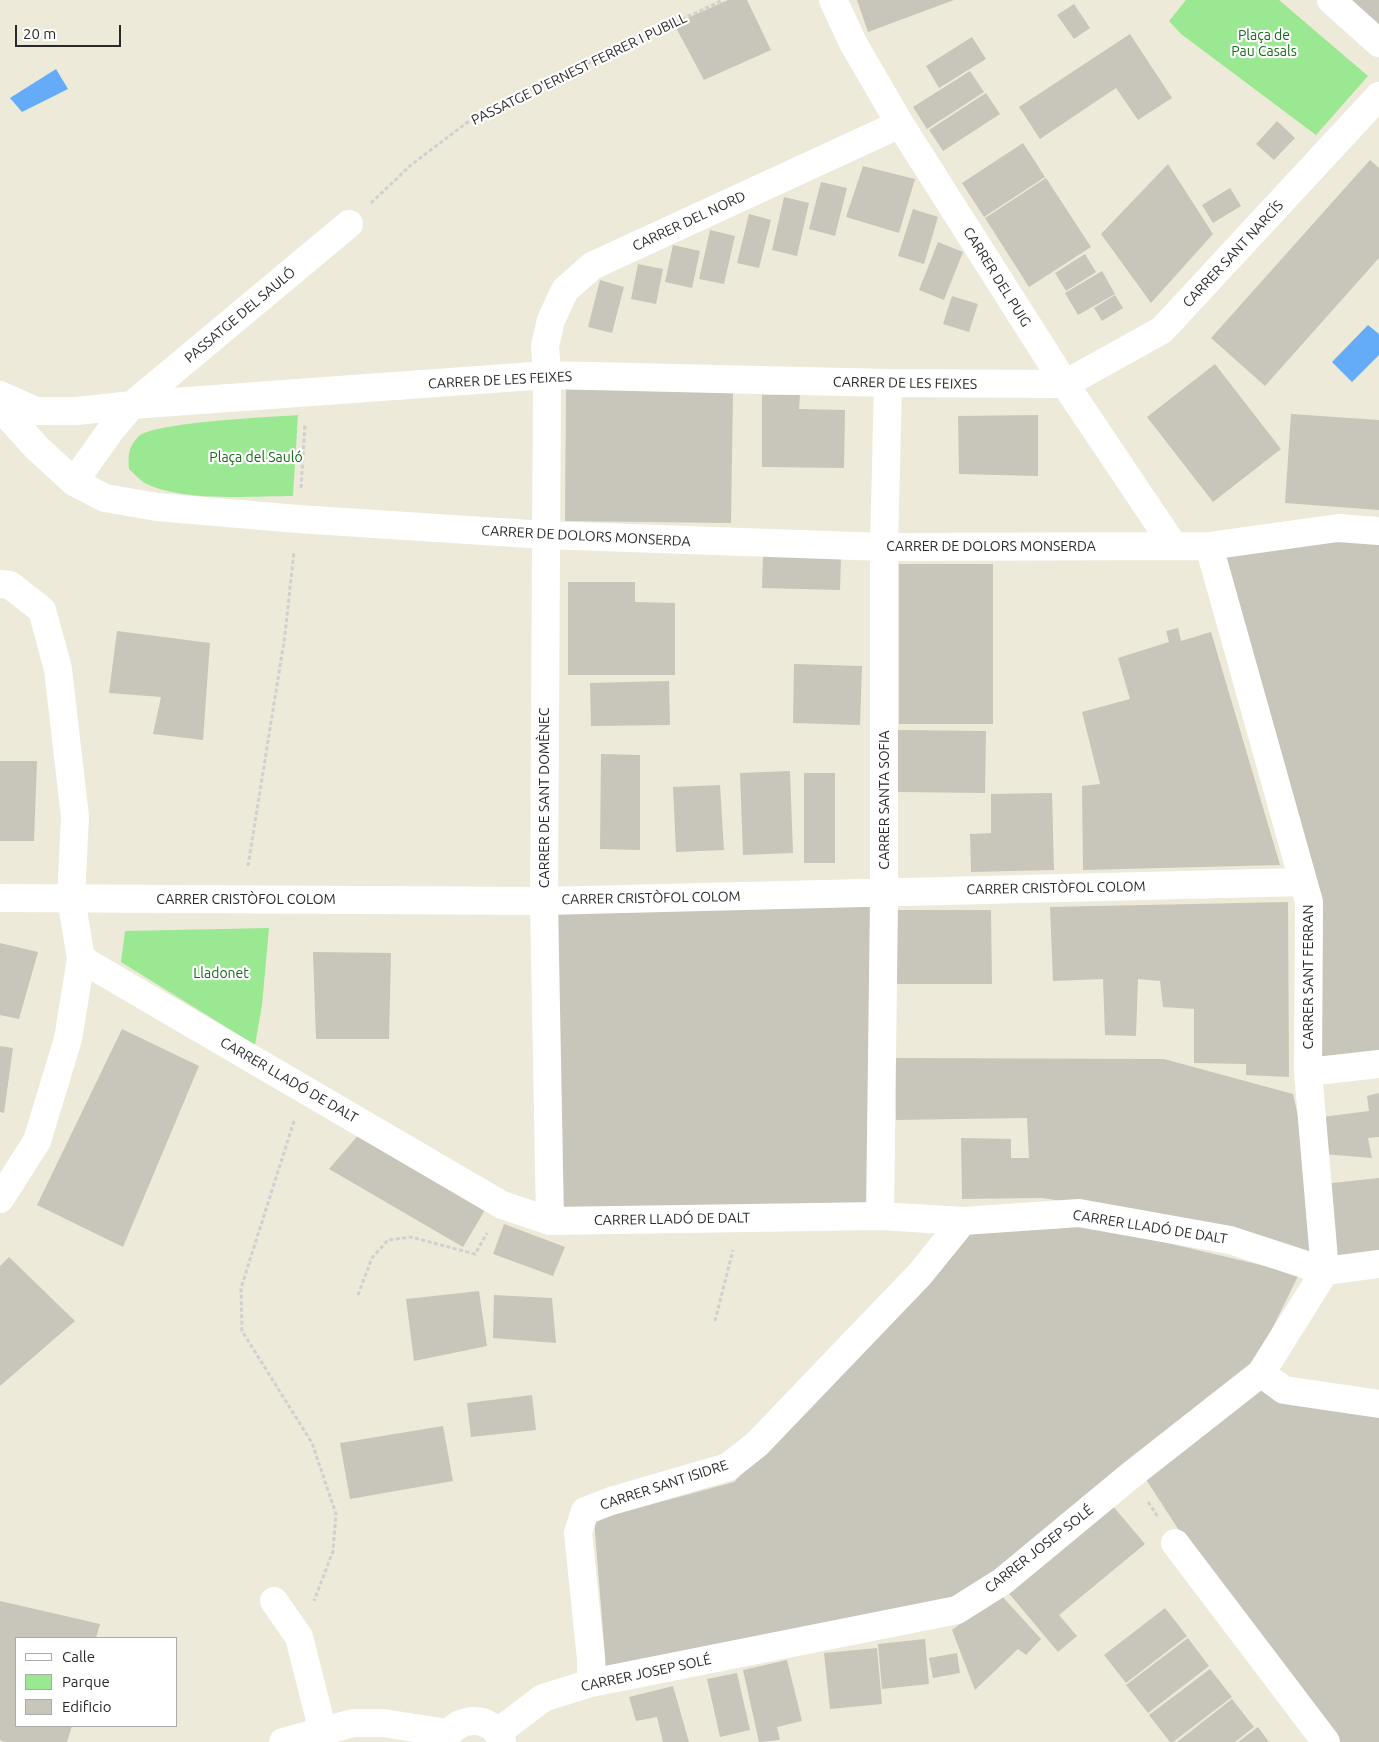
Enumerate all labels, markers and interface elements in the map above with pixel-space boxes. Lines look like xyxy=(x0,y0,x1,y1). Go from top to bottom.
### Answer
street label: PASSATGE D'ERNEST FERRER I PUBILL xyxy=(468,9,690,129)
scale bar xyxy=(18,15,124,47)
text: 20 m xyxy=(23,25,56,42)
park label: Plaça de Pau Casals xyxy=(1231,27,1297,59)
street label: CARRER DEL NORD xyxy=(630,187,748,255)
street label: CARRER SANT NARCÍS xyxy=(1179,197,1287,311)
street label: CARRER DEL PUIG xyxy=(960,224,1034,330)
street label: PASSATGE DEL SAULÓ xyxy=(181,264,299,366)
street label: CARRER DE LES FEIXES xyxy=(427,368,573,392)
street label: CARRER DE LES FEIXES xyxy=(833,373,977,393)
park label: Plaça del Sauló xyxy=(209,449,303,465)
street label: CARRER DE DOLORS MONSERDA xyxy=(481,522,691,550)
street label: CARRER DE DOLORS MONSERDA xyxy=(886,538,1096,554)
street label: CARRER DE SANT DOMÈNEC xyxy=(536,708,552,888)
street label: CARRER SANTA SOFIA xyxy=(876,730,892,870)
street label: CARRER CRISTÒFOL COLOM xyxy=(966,878,1146,898)
street label: CARRER CRISTÒFOL COLOM xyxy=(561,888,741,908)
street label: CARRER CRISTÒFOL COLOM xyxy=(156,891,336,907)
street label: CARRER SANT FERRAN xyxy=(1300,905,1316,1049)
park label: Lladonet xyxy=(193,965,249,981)
street label: CARRER LLADÓ DE DALT xyxy=(217,1034,361,1126)
street label: CARRER LLADÓ DE DALT xyxy=(1072,1206,1228,1248)
street label: CARRER LLADÓ DE DALT xyxy=(594,1209,750,1229)
street label: CARRER SANT ISIDRE xyxy=(598,1456,730,1514)
street label: CARRER JOSEP SOLÉ xyxy=(981,1501,1097,1597)
legend xyxy=(15,1637,178,1727)
text: Calle xyxy=(62,1648,95,1665)
street label: CARRER JOSEP SOLÉ xyxy=(579,1651,713,1695)
text: Parque xyxy=(62,1673,110,1690)
text: Edificio xyxy=(62,1698,111,1715)

